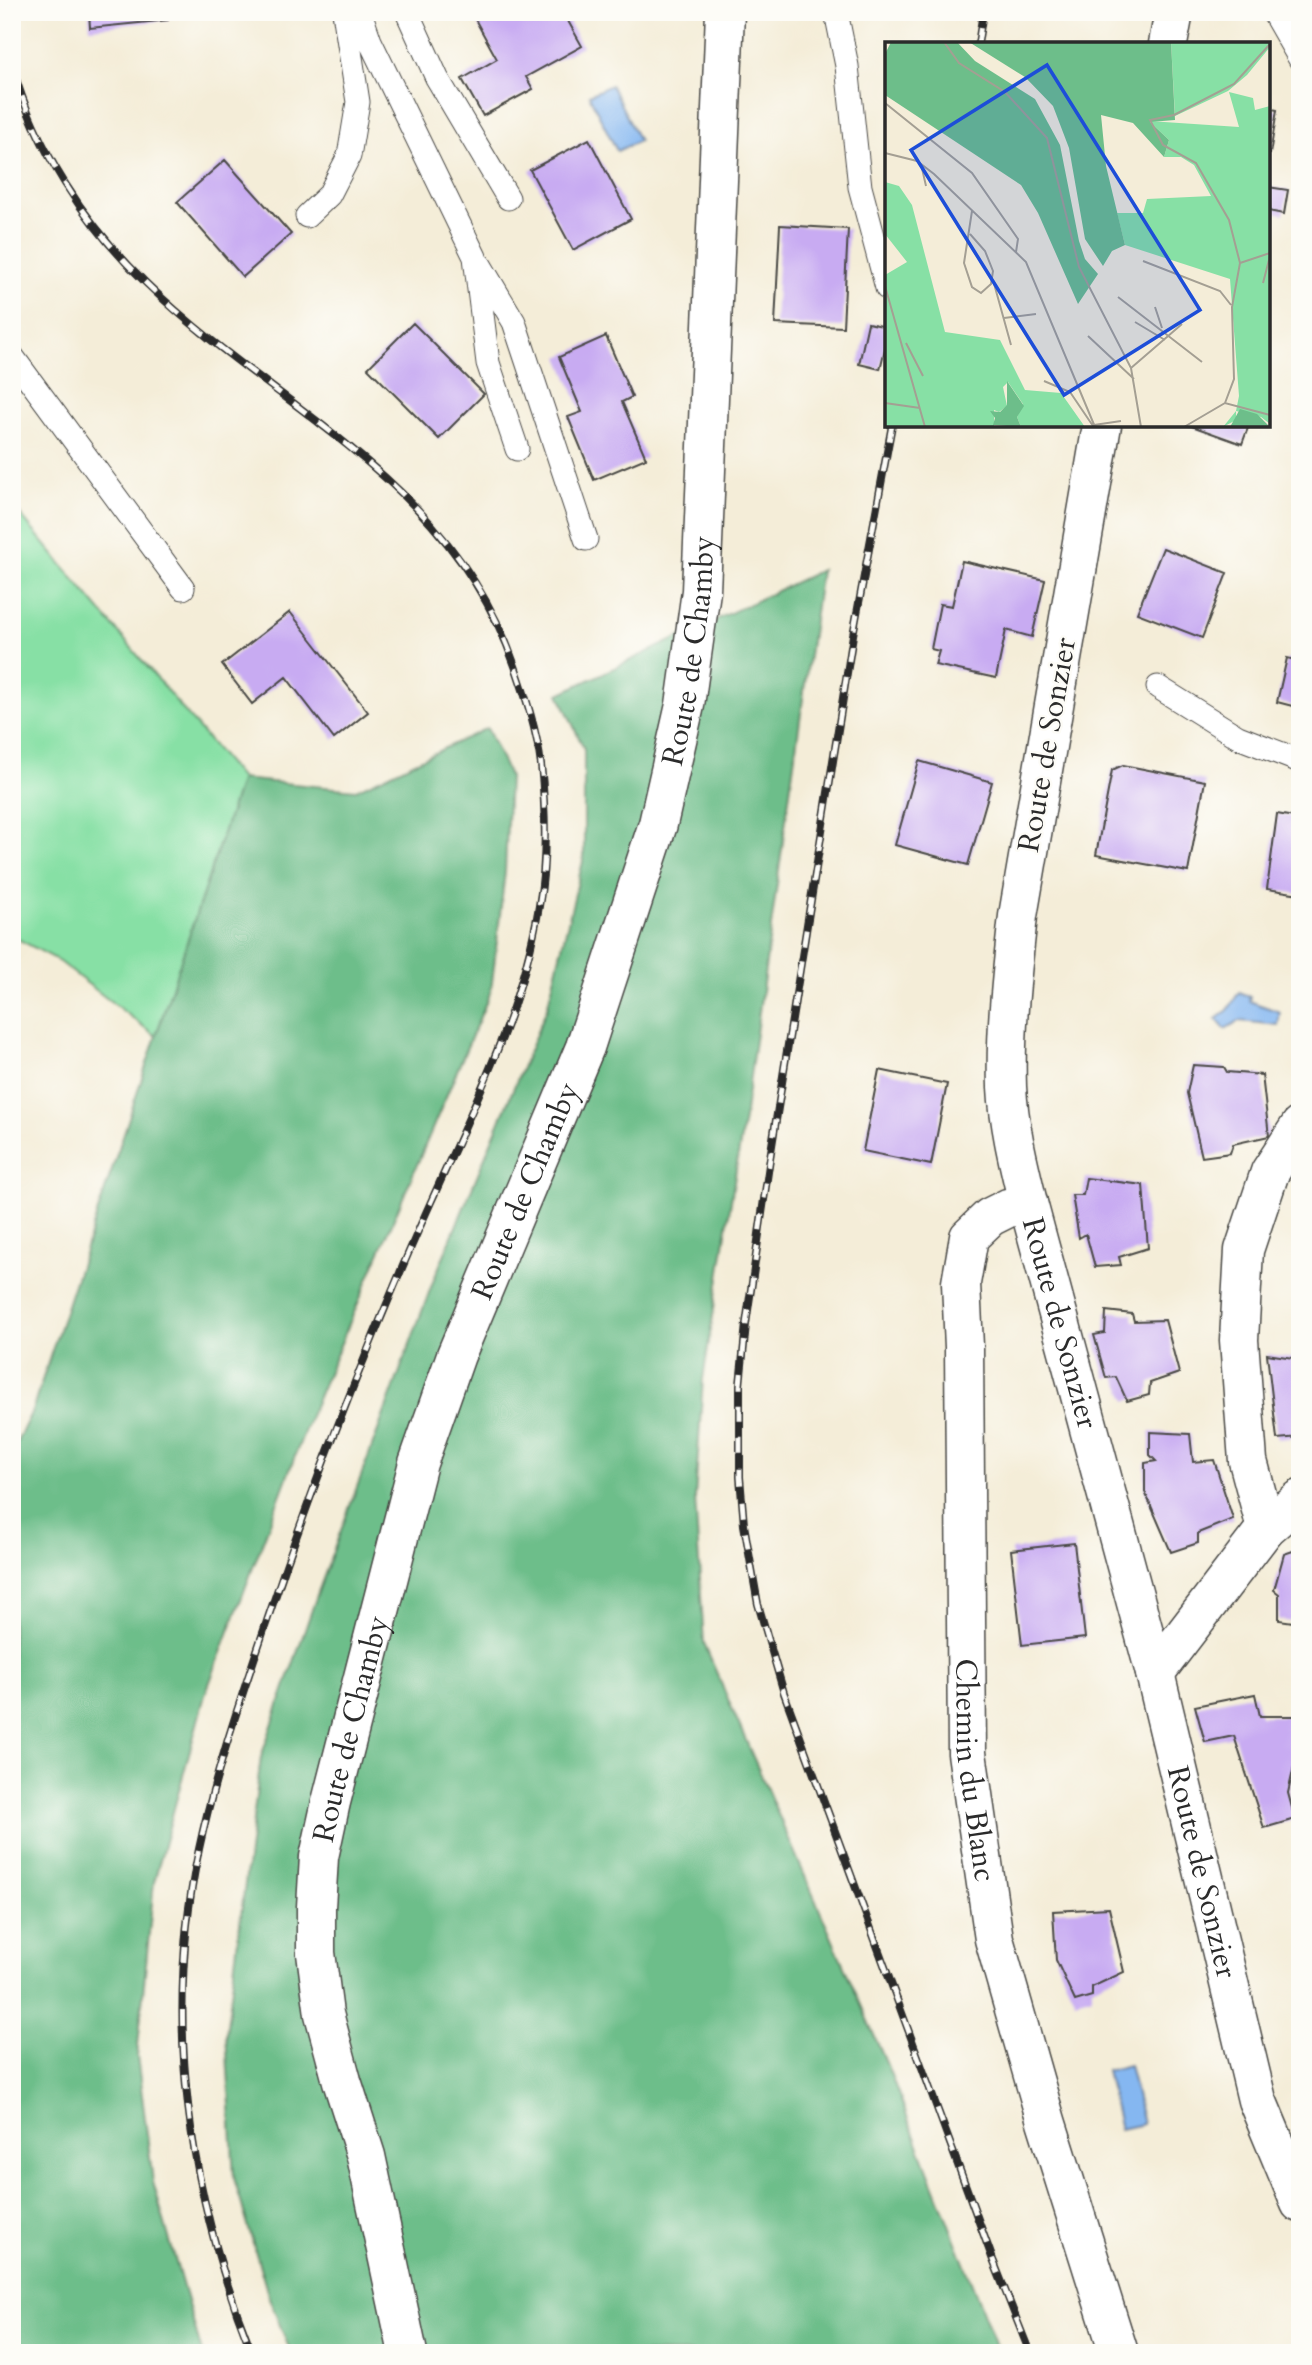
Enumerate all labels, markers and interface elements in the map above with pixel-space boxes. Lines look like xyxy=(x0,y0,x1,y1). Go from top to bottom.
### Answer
inset map xyxy=(885,42,1270,427)
street label: Route de Chamby xyxy=(651,535,724,770)
street label: Route de Sonzier xyxy=(1008,635,1086,855)
street label: Route de Chamby xyxy=(461,1076,589,1306)
street label: Route de Sonzier xyxy=(1012,1213,1109,1433)
street label: Route de Chamby xyxy=(302,1611,399,1846)
street label: Chemin du Blanc xyxy=(946,1658,1006,1884)
street label: Route de Sonzier xyxy=(1157,1762,1248,1982)

